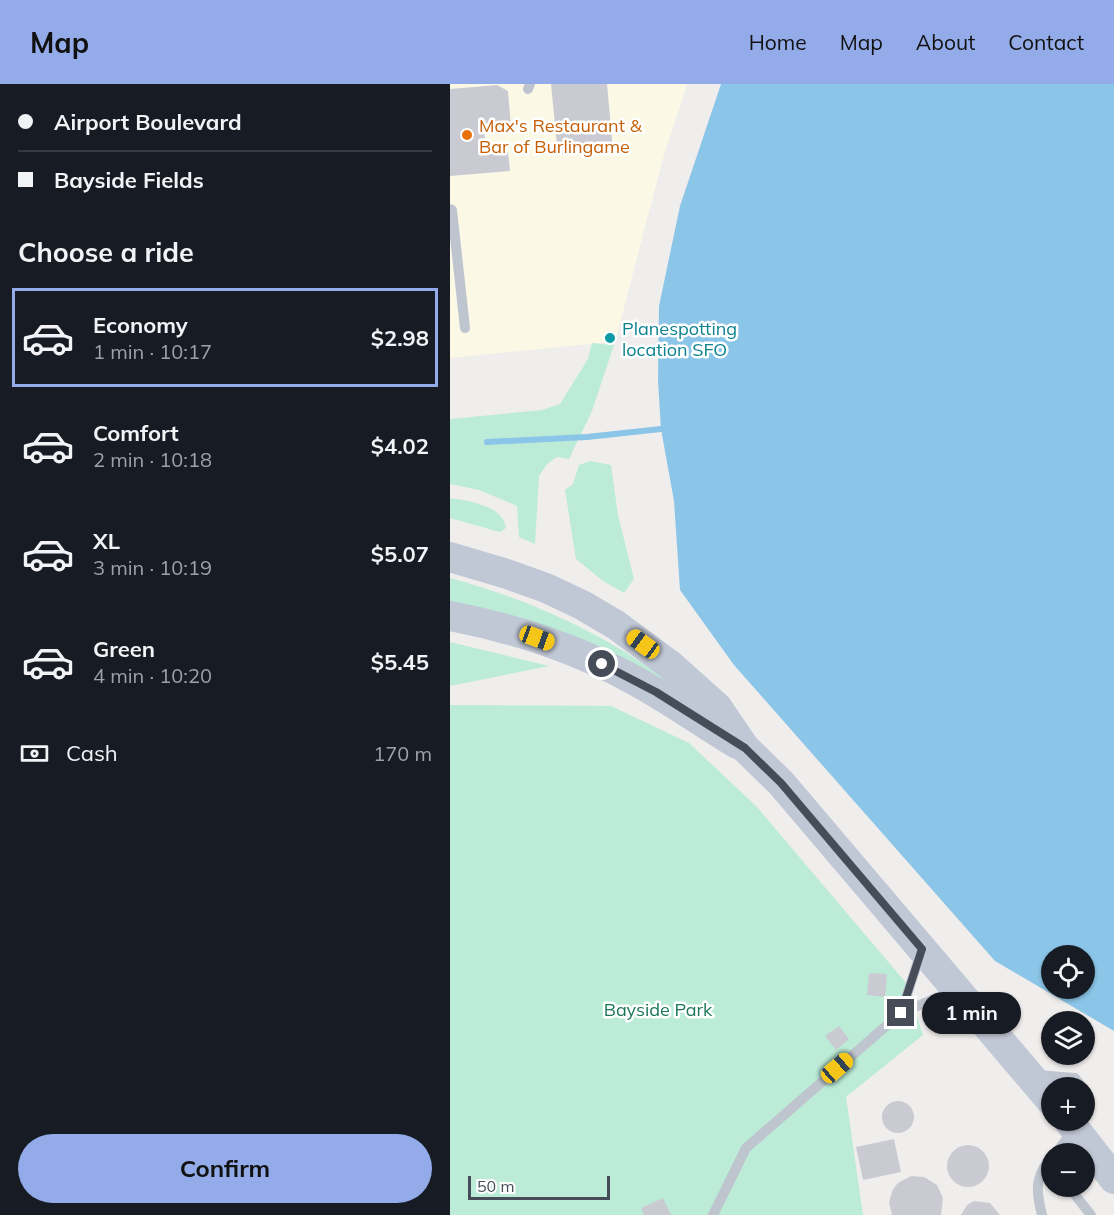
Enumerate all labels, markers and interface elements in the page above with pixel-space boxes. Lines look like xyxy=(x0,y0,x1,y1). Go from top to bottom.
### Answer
text: Map xyxy=(30,25,89,60)
text: Home xyxy=(749,29,807,55)
text: Map xyxy=(840,29,883,55)
text: About xyxy=(916,29,975,55)
text: Contact xyxy=(1008,29,1084,55)
text: Airport Boulevard xyxy=(54,108,242,136)
place label: Max's Restaurant & Bar of Burlingame xyxy=(479,114,643,158)
marker: Max's Restaurant & Bar of Burlingame xyxy=(460,128,474,142)
text: Bayside Fields xyxy=(54,166,204,194)
text: Choose a ride xyxy=(18,235,194,269)
icon: car xyxy=(21,311,75,365)
text: Economy xyxy=(93,311,188,339)
place label: Planespotting location SFO xyxy=(622,317,737,361)
text: $2.98 xyxy=(371,324,429,352)
marker: Planespotting location SFO xyxy=(603,331,617,345)
text: 1 min · 10:17 xyxy=(93,339,212,364)
icon: car xyxy=(21,419,75,473)
text: Comfort xyxy=(93,419,179,447)
text: $4.02 xyxy=(371,432,429,460)
text: 2 min · 10:18 xyxy=(93,447,212,472)
icon: car xyxy=(21,527,75,581)
text: XL xyxy=(93,527,120,555)
text: $5.07 xyxy=(371,540,429,568)
text: 3 min · 10:19 xyxy=(93,555,212,580)
car xyxy=(517,623,557,653)
car xyxy=(623,626,663,662)
icon: car xyxy=(21,635,75,689)
text: Green xyxy=(93,635,155,663)
text: $5.45 xyxy=(371,648,429,676)
route start xyxy=(588,650,615,677)
text: 4 min · 10:20 xyxy=(93,663,212,688)
icon: cash xyxy=(18,737,51,770)
text: Cash xyxy=(66,739,118,767)
text: 170 m xyxy=(373,741,432,766)
map controls xyxy=(1041,945,1095,1197)
button: locate xyxy=(1041,945,1095,999)
callout: 1 min xyxy=(922,992,1021,1034)
park label: Bayside Park xyxy=(604,998,713,1021)
route end xyxy=(887,999,914,1026)
text: 1 min xyxy=(945,1000,998,1025)
button: layers xyxy=(1041,1011,1095,1065)
car xyxy=(818,1049,856,1087)
button: + xyxy=(1041,1077,1095,1131)
button: Confirm xyxy=(18,1134,432,1203)
button: − xyxy=(1041,1143,1095,1197)
scale bar xyxy=(468,1173,610,1200)
text: 50 m xyxy=(477,1176,514,1196)

